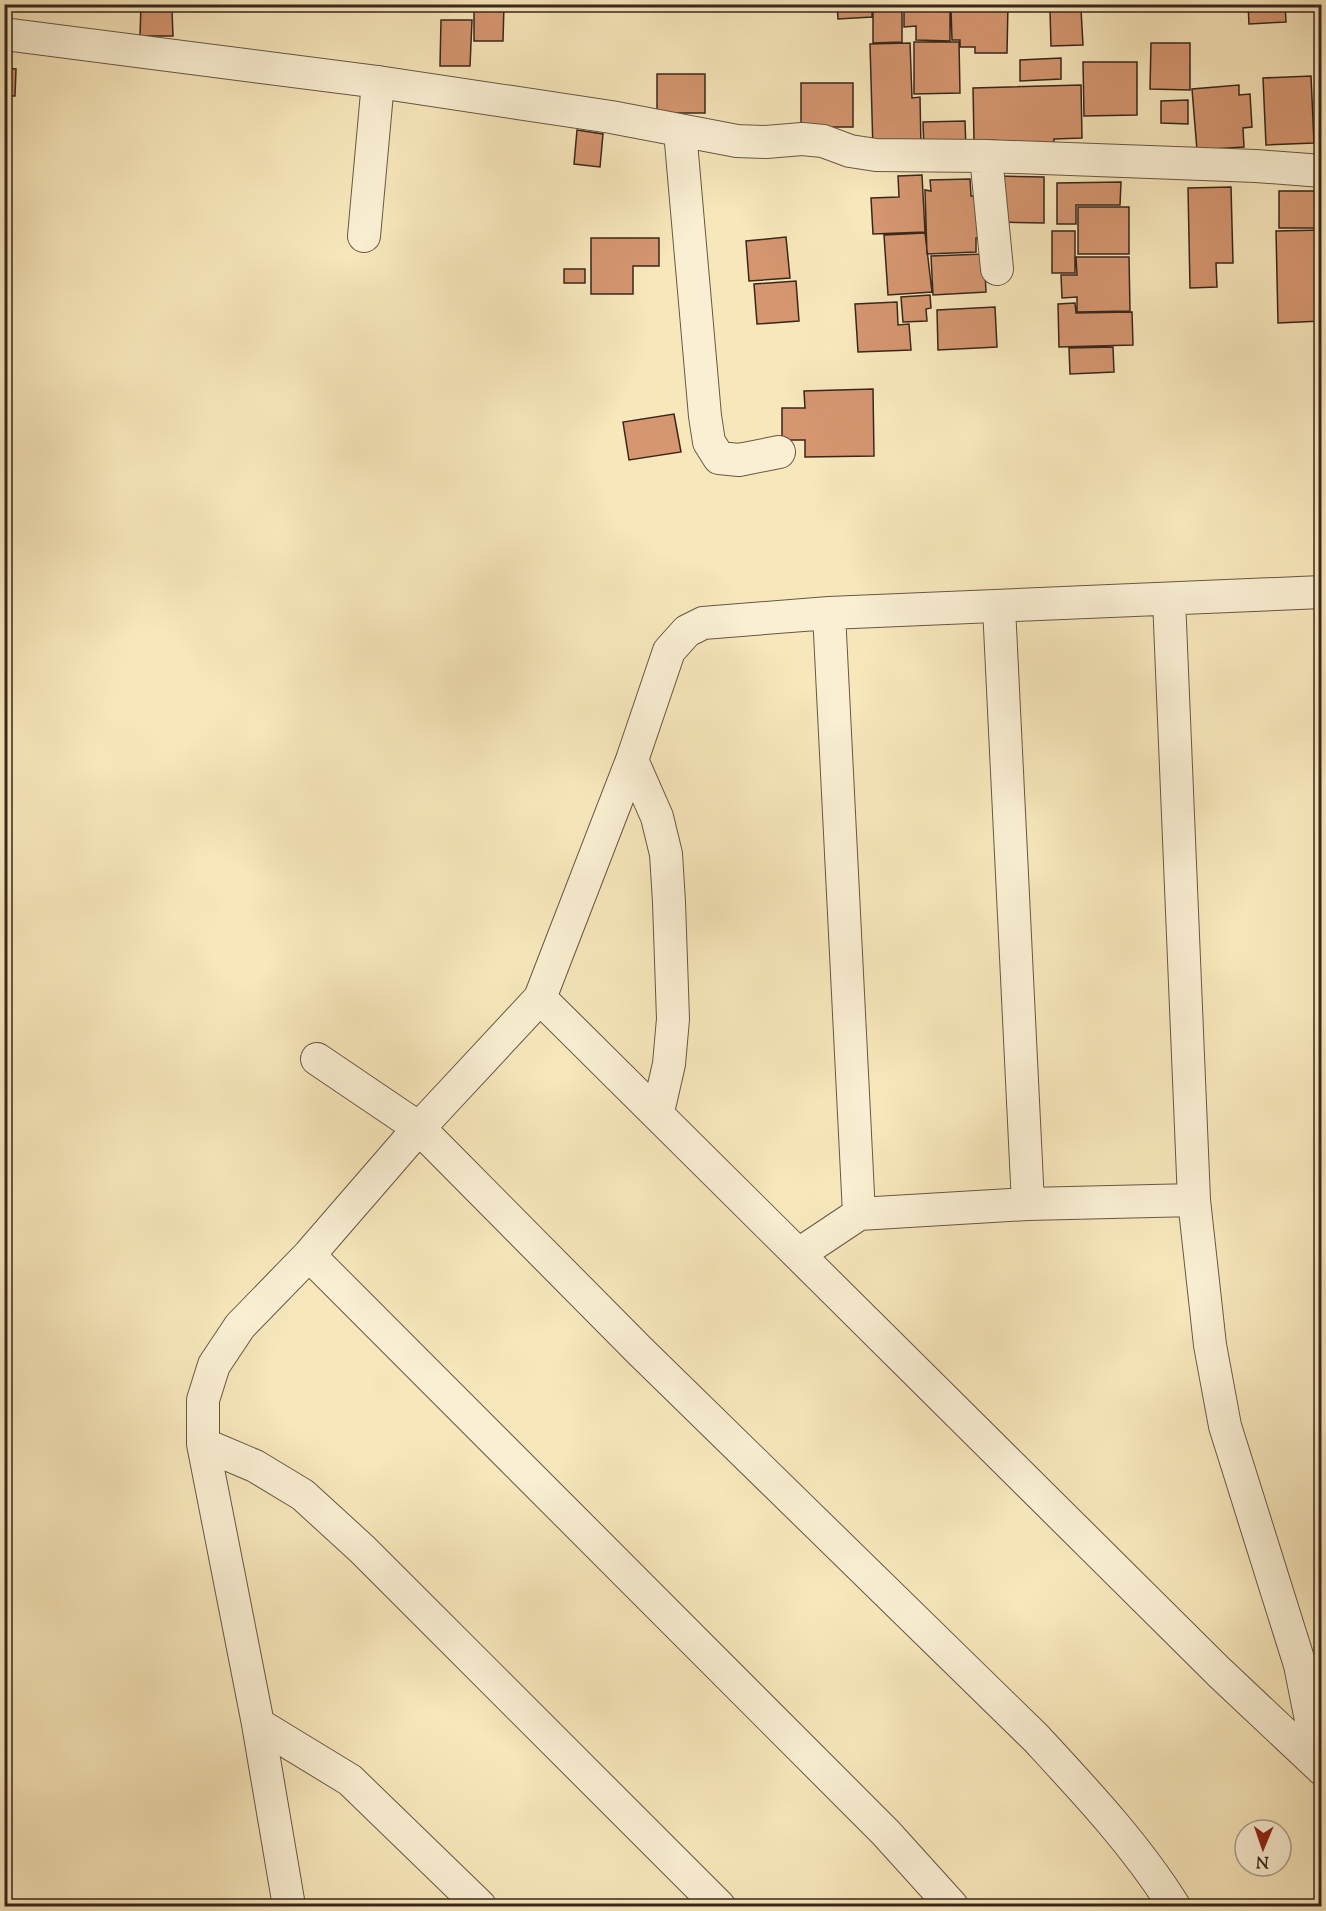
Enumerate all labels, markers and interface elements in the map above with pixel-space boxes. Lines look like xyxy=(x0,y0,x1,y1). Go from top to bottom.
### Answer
north arrow xyxy=(1233,1818,1293,1878)
text: N xyxy=(1256,1849,1269,1872)

